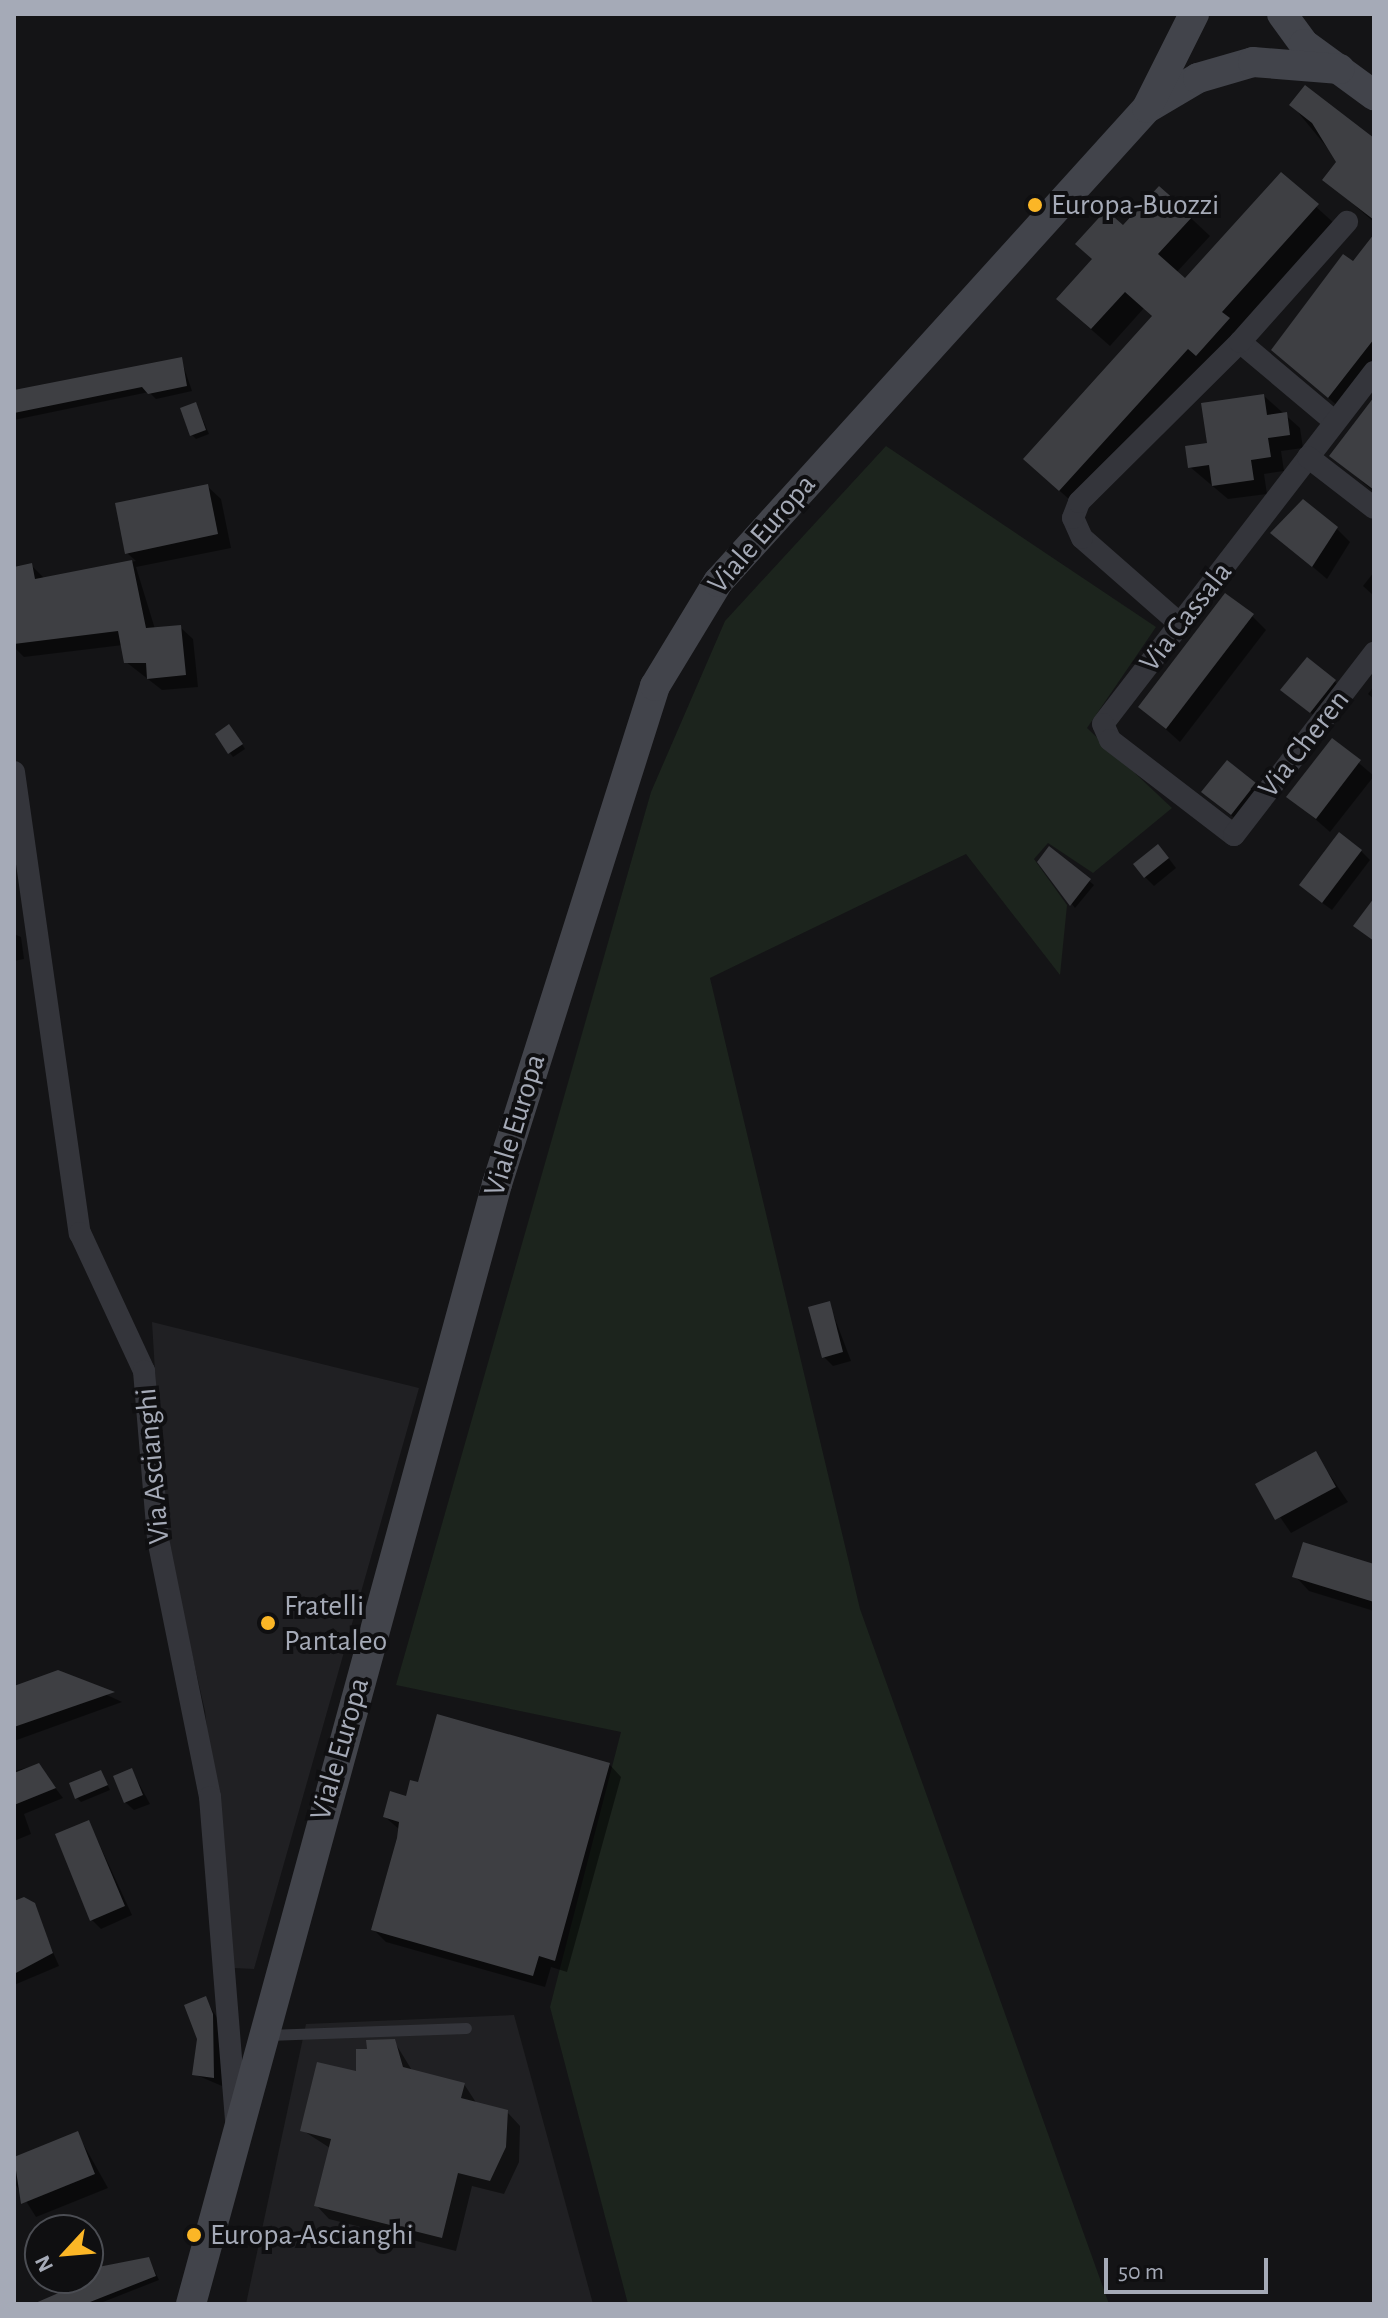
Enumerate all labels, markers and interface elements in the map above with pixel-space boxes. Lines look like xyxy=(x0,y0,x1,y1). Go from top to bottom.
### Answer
place label: Europa-Buozzi xyxy=(1051,187,1219,223)
marker: Europa-Buozzi xyxy=(1026,196,1044,214)
street label: Viale Europa xyxy=(700,467,824,601)
street label: Via Cassala xyxy=(1132,555,1240,679)
street label: Via Cheren xyxy=(1251,683,1357,805)
street label: Viale Europa xyxy=(476,1050,554,1200)
street label: Via Ascianghi xyxy=(128,1386,178,1546)
place label: Fratelli Pantaleo xyxy=(284,1588,387,1658)
marker: Fratelli Pantaleo xyxy=(259,1614,277,1632)
street label: Viale Europa xyxy=(302,1674,378,1824)
north arrow xyxy=(24,2214,104,2294)
place label: Europa-Ascianghi xyxy=(210,2217,414,2253)
marker: Europa-Ascianghi xyxy=(185,2226,203,2244)
scale bar xyxy=(1108,2242,1272,2292)
text: N xyxy=(31,2252,57,2275)
text: 50 m xyxy=(1118,2260,1164,2284)

